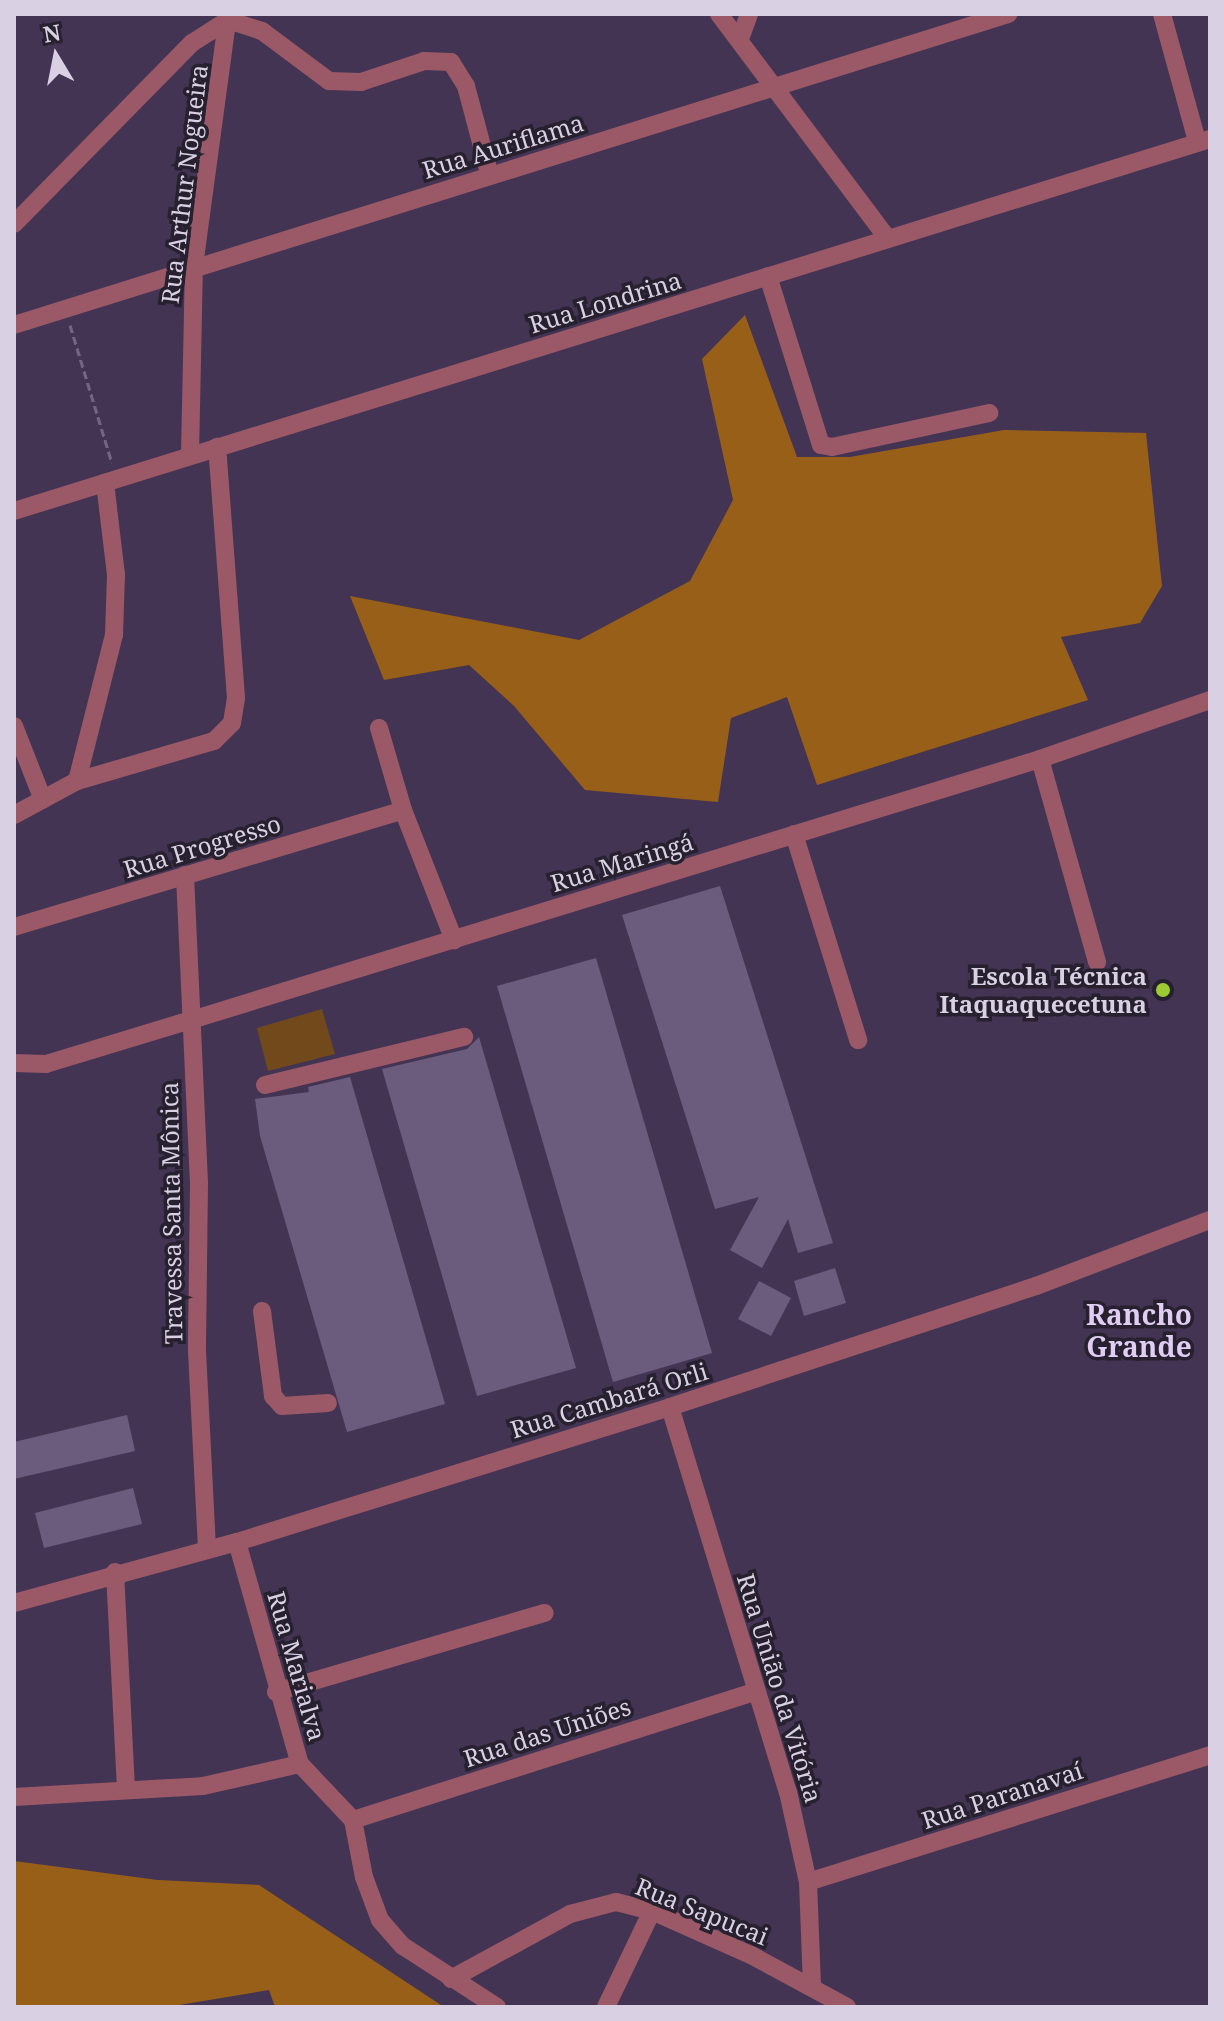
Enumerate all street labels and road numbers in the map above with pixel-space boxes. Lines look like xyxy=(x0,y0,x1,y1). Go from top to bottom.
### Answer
street label: Rua Arthur Nogueira xyxy=(155,63,213,305)
street label: Rua Auriflama xyxy=(419,108,587,184)
street label: Rua Londrina xyxy=(525,265,685,339)
street label: Rua Progresso xyxy=(120,808,284,884)
street label: Rua Maringá xyxy=(547,827,697,897)
street label: Travessa Santa Mônica xyxy=(154,1082,188,1344)
street label: Rua Cambará Orli xyxy=(507,1356,711,1444)
street label: Rua União da Vitória xyxy=(731,1570,829,1806)
street label: Rua Marialva xyxy=(262,1588,332,1744)
street label: Rua das Uniões xyxy=(460,1691,634,1773)
street label: Rua Paranavaí xyxy=(918,1755,1086,1835)
street label: Rua Sapucai xyxy=(632,1871,772,1951)

